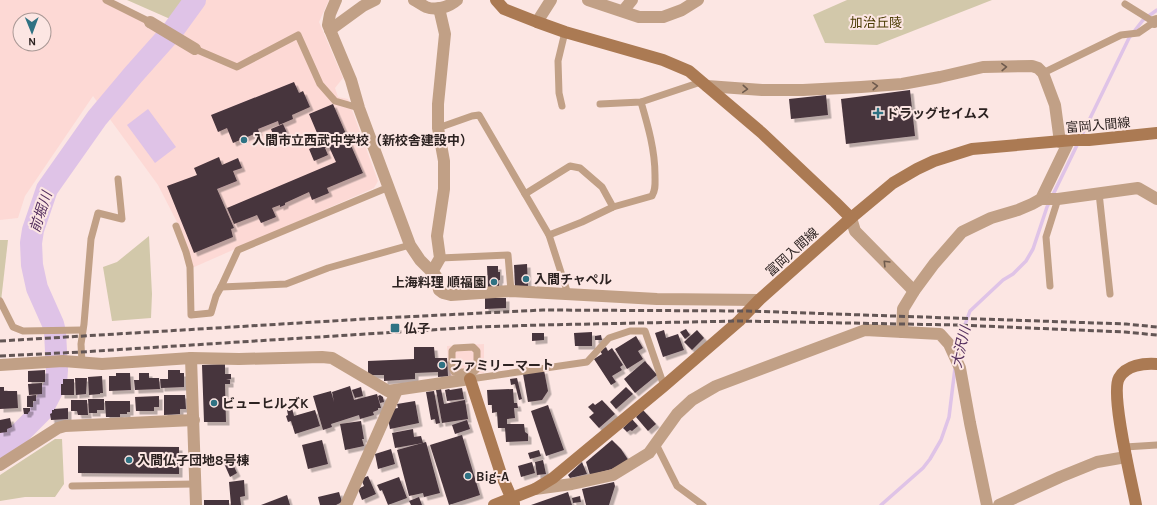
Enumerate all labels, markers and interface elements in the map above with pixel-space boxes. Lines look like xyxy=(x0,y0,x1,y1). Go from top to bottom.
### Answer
north arrow xyxy=(12,12,52,52)
park label: 加治丘陵 xyxy=(850,15,902,30)
text: N xyxy=(28,35,36,48)
one-way arrow xyxy=(1001,63,1007,71)
one-way arrow xyxy=(872,81,878,90)
one-way arrow xyxy=(742,84,748,93)
place label: ドラッグセイムス xyxy=(886,106,990,121)
marker: ドラッグセイムス xyxy=(873,108,883,118)
street label: 富岡入間線 xyxy=(1065,115,1131,135)
place label: 入間市立西武中学校（新校舎建設中） xyxy=(252,133,473,148)
marker: 入間市立西武中学校（新校舎建設中） xyxy=(239,135,249,145)
water label: 前堀川 xyxy=(26,187,56,235)
street label: 富岡入間線 xyxy=(763,225,821,279)
one-way arrow xyxy=(883,260,891,268)
place label: 入間チャペル xyxy=(534,272,612,287)
marker: 入間チャペル xyxy=(521,274,531,284)
place label: 上海料理 順福園 xyxy=(392,275,486,290)
marker: 上海料理 順福園 xyxy=(489,277,499,287)
place label: 仏子 xyxy=(404,321,430,336)
marker: 仏子 xyxy=(389,322,401,334)
water label: 大沢川 xyxy=(948,323,974,369)
place label: ファミリーマート xyxy=(450,358,554,373)
marker: ファミリーマート xyxy=(437,360,447,370)
place label: ビューヒルズK xyxy=(222,396,309,411)
marker: ビューヒルズK xyxy=(209,398,219,408)
place label: 入間仏子団地8号棟 xyxy=(137,453,249,468)
marker: 入間仏子団地8号棟 xyxy=(124,455,134,465)
place label: Big-A xyxy=(476,469,509,484)
marker: Big-A xyxy=(463,471,473,481)

